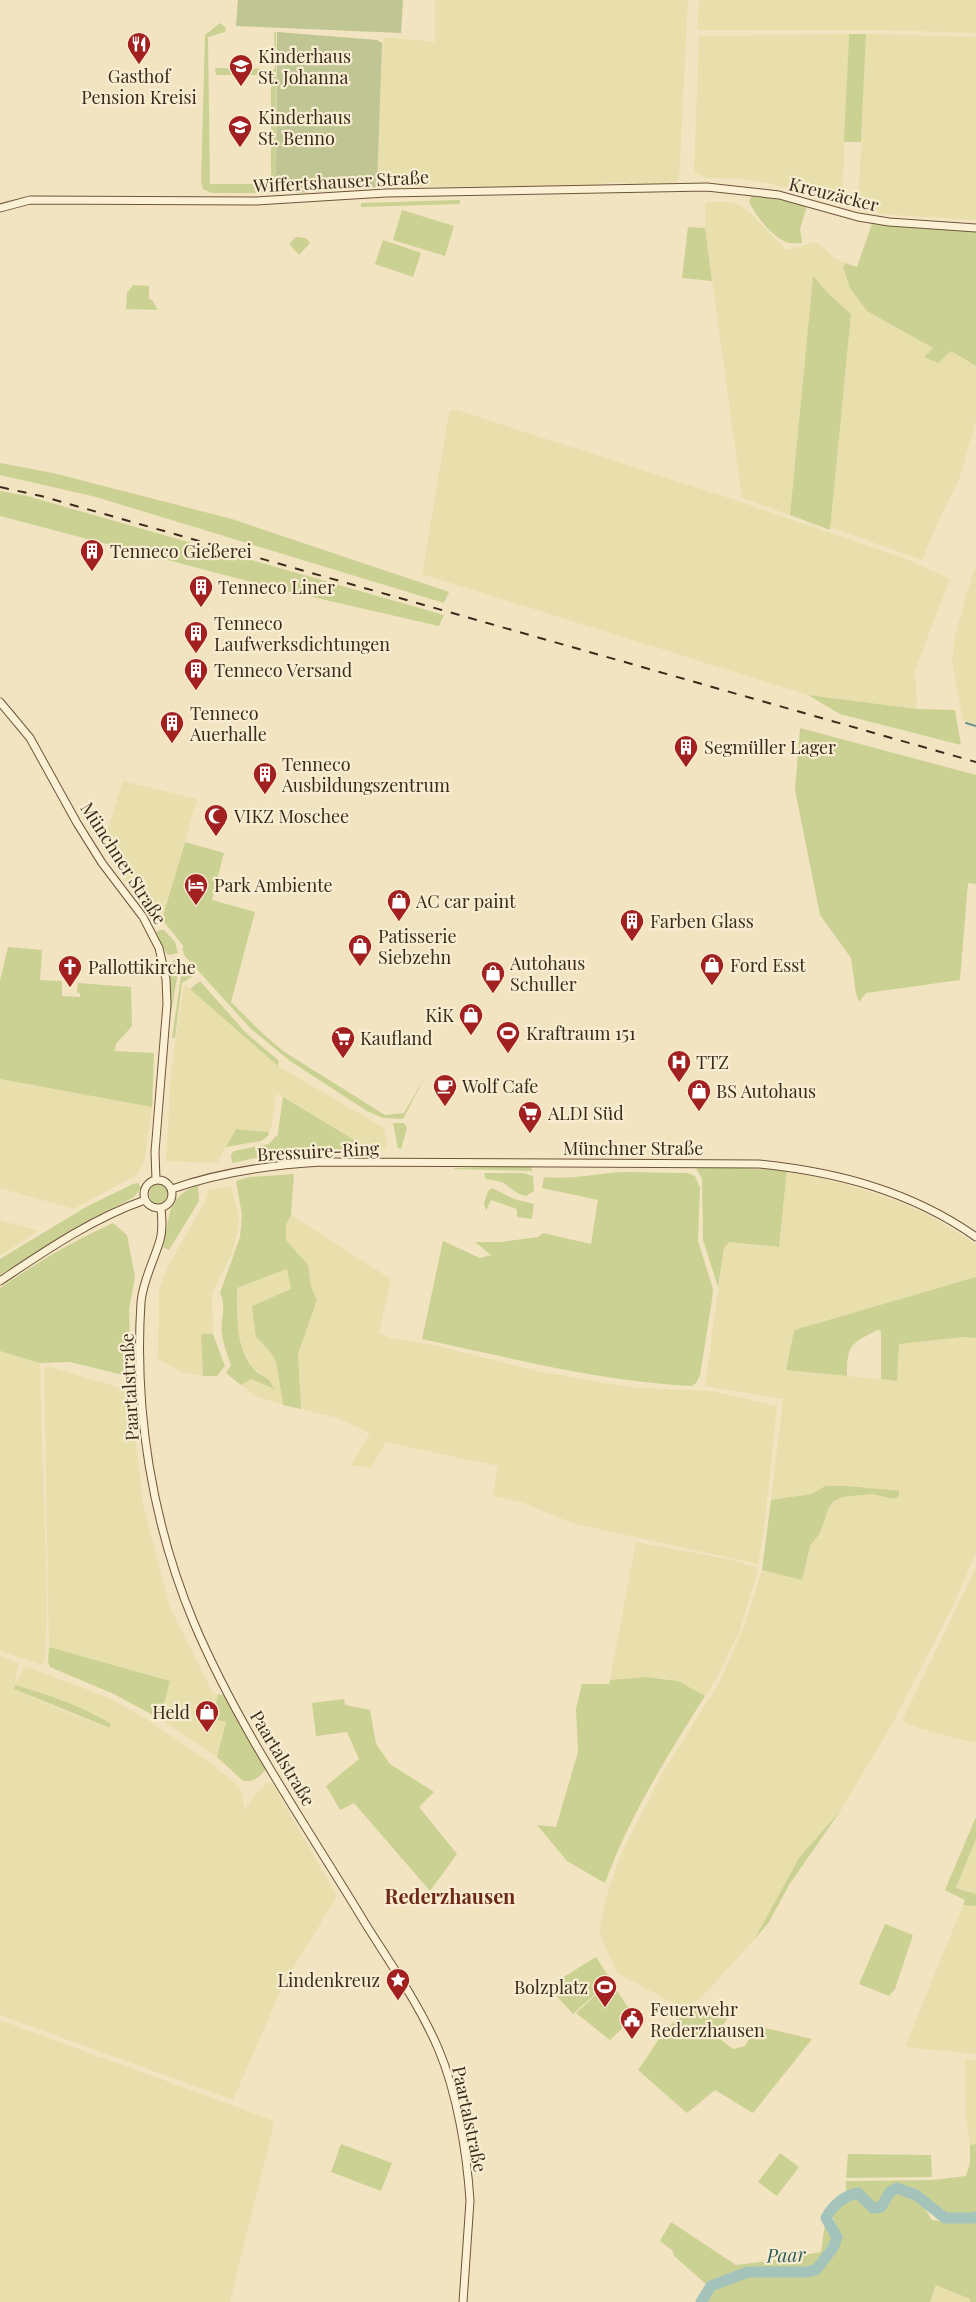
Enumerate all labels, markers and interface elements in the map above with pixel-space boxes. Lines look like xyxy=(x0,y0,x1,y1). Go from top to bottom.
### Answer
restaurant icon: Gasthof Pension Kreisi xyxy=(126,31,152,65)
place label: Kinderhaus St. Johanna xyxy=(258,44,351,89)
school or university icon: Kinderhaus St. Johanna xyxy=(228,53,254,87)
place label: Gasthof Pension Kreisi xyxy=(81,64,197,109)
place label: Kinderhaus St. Benno xyxy=(258,105,351,150)
school or university icon: Kinderhaus St. Benno xyxy=(227,114,253,148)
street label: Wiffertshauser Straße xyxy=(251,164,430,198)
street label: Kreuzäcker xyxy=(787,171,881,217)
building icon: Tenneco Gießerei xyxy=(79,538,105,572)
place label: Tenneco Gießerei xyxy=(110,539,252,563)
building icon: Tenneco Liner xyxy=(188,574,214,608)
place label: Tenneco Liner xyxy=(218,575,335,599)
place label: Tenneco Laufwerksdichtungen xyxy=(214,611,390,656)
building icon: Tenneco Laufwerksdichtungen xyxy=(183,620,209,654)
building icon: Tenneco Versand xyxy=(183,657,209,691)
place label: Tenneco Versand xyxy=(214,658,353,682)
place label: Tenneco Auerhalle xyxy=(189,701,267,746)
building icon: Tenneco Auerhalle xyxy=(159,710,185,744)
building icon: Segmüller Lager xyxy=(673,734,699,768)
place label: Segmüller Lager xyxy=(704,735,836,759)
place label: Tenneco Ausbildungszentrum xyxy=(281,752,450,797)
building icon: Tenneco Ausbildungszentrum xyxy=(252,761,278,795)
street label: Münchner Straße xyxy=(76,797,172,929)
mosque icon: VIKZ Moschee xyxy=(203,803,229,837)
place label: VIKZ Moschee xyxy=(233,804,349,828)
hotel icon: Park Ambiente xyxy=(183,872,209,906)
place label: Park Ambiente xyxy=(214,873,333,897)
shop icon: AC car paint xyxy=(386,888,412,922)
place label: AC car paint xyxy=(415,889,516,913)
building icon: Farben Glass xyxy=(619,908,645,942)
place label: Farben Glass xyxy=(650,909,754,933)
place label: Patisserie Siebzehn xyxy=(378,924,457,969)
shop icon: Patisserie Siebzehn xyxy=(347,933,373,967)
place label: Autohaus Schuller xyxy=(509,951,585,996)
shop icon: Ford Esst xyxy=(699,952,725,986)
place label: Ford Esst xyxy=(730,953,806,977)
church icon: Pallottikirche xyxy=(57,954,83,988)
place label: Pallottikirche xyxy=(88,955,196,979)
shop icon: Autohaus Schuller xyxy=(480,960,506,994)
shop icon: KiK xyxy=(458,1002,484,1036)
place label: KiK xyxy=(425,1003,454,1027)
sports icon: Kraftraum 151 xyxy=(495,1020,521,1054)
place label: Kraftraum 151 xyxy=(526,1021,636,1045)
supermarket icon: Kaufland xyxy=(330,1025,356,1059)
place label: Kaufland xyxy=(360,1026,433,1050)
hospital icon: TTZ xyxy=(666,1049,692,1083)
place label: TTZ xyxy=(696,1050,729,1074)
cafe icon: Wolf Cafe xyxy=(432,1073,458,1107)
place label: Wolf Cafe xyxy=(461,1074,538,1098)
shop icon: BS Autohaus xyxy=(686,1078,712,1112)
place label: BS Autohaus xyxy=(716,1079,816,1103)
supermarket icon: ALDI Süd xyxy=(517,1100,543,1134)
place label: ALDI Süd xyxy=(547,1101,624,1125)
street label: Bressuire-Ring xyxy=(256,1136,380,1166)
street label: Münchner Straße xyxy=(563,1136,703,1160)
street label: Paartalstraße xyxy=(114,1333,144,1441)
shop icon: Held xyxy=(194,1699,220,1733)
place label: Held xyxy=(152,1700,191,1724)
street label: Paartalstraße xyxy=(245,1706,321,1810)
district label: Rederzhausen xyxy=(385,1882,516,1909)
place icon: Lindenkreuz xyxy=(385,1967,411,2001)
place label: Lindenkreuz xyxy=(277,1968,380,1992)
sports icon: Bolzplatz xyxy=(592,1974,618,2008)
place label: Bolzplatz xyxy=(514,1975,588,1999)
place label: Feuerwehr Rederzhausen xyxy=(650,1997,765,2042)
public building icon: Feuerwehr Rederzhausen xyxy=(619,2006,645,2040)
street label: Paartalstraße xyxy=(447,2064,493,2174)
water label: Paar xyxy=(765,2240,807,2268)

